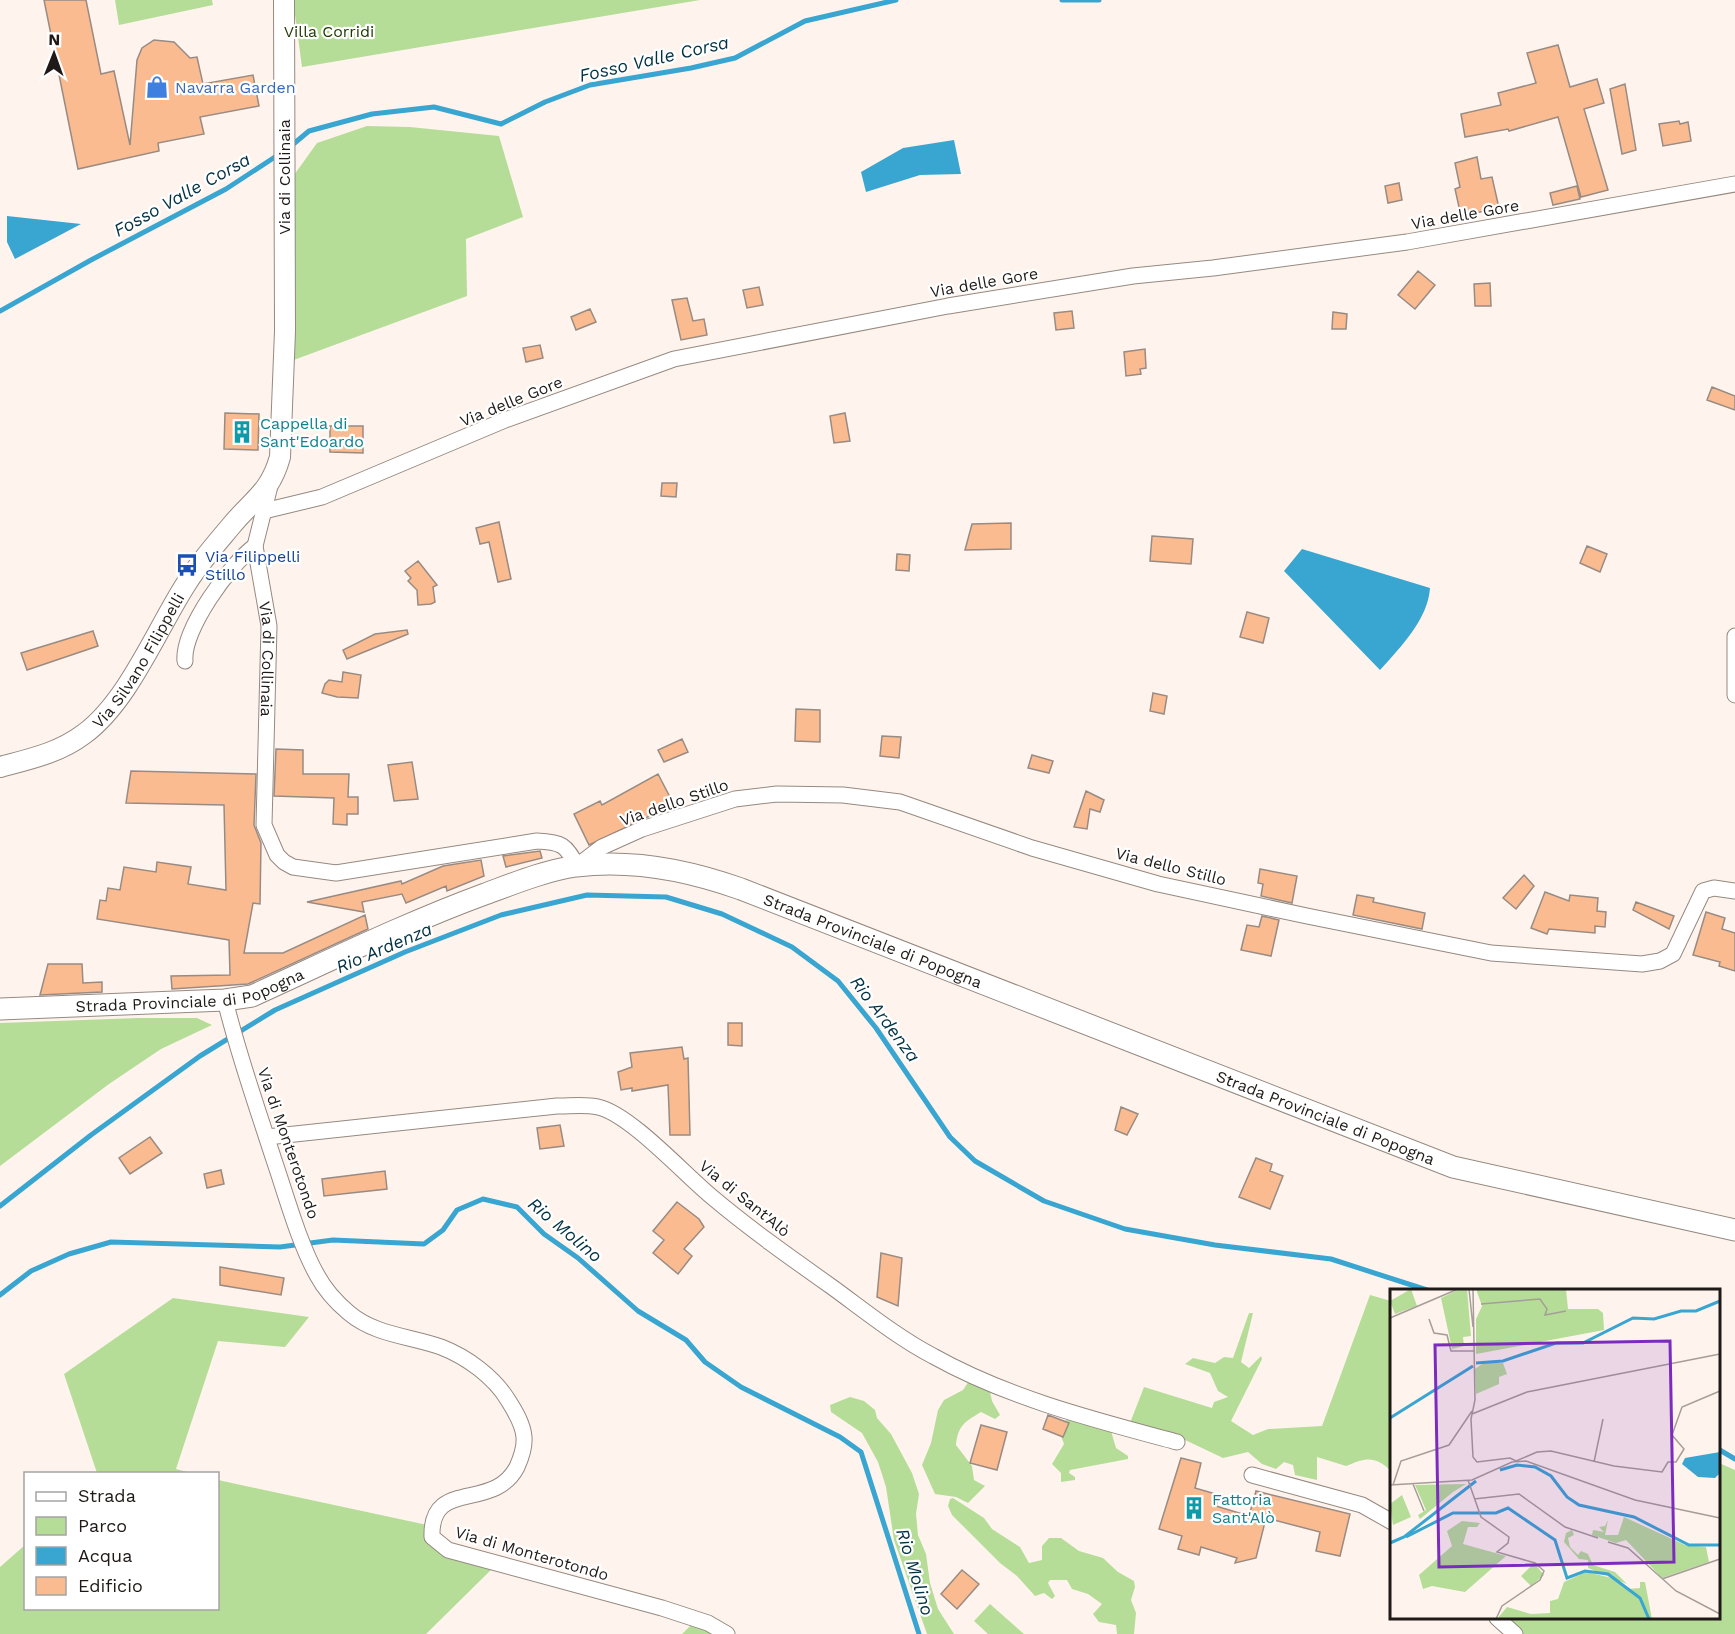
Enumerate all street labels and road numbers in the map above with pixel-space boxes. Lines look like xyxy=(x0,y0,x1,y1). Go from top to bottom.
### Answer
street label: Via di Collinaia xyxy=(275,119,294,235)
street label: Via delle Gore xyxy=(1410,196,1521,233)
street label: Via delle Gore xyxy=(929,264,1040,301)
street label: Via delle Gore xyxy=(457,372,565,431)
street label: Via Silvano Filippelli xyxy=(88,590,188,732)
street label: Via di Collinaia xyxy=(255,600,278,717)
street label: Via dello Stillo xyxy=(617,775,731,830)
street label: Via dello Stillo xyxy=(1114,844,1228,889)
street label: Strada Provinciale di Popogna xyxy=(761,890,985,992)
street label: Strada Provinciale di Popogna xyxy=(75,964,307,1016)
street label: Via di Monterotondo xyxy=(254,1065,323,1221)
street label: Strada Provinciale di Popogna xyxy=(1214,1067,1437,1169)
street label: Via di Sant'Alò xyxy=(695,1156,794,1241)
street label: Via di Monterotondo xyxy=(453,1522,611,1585)

